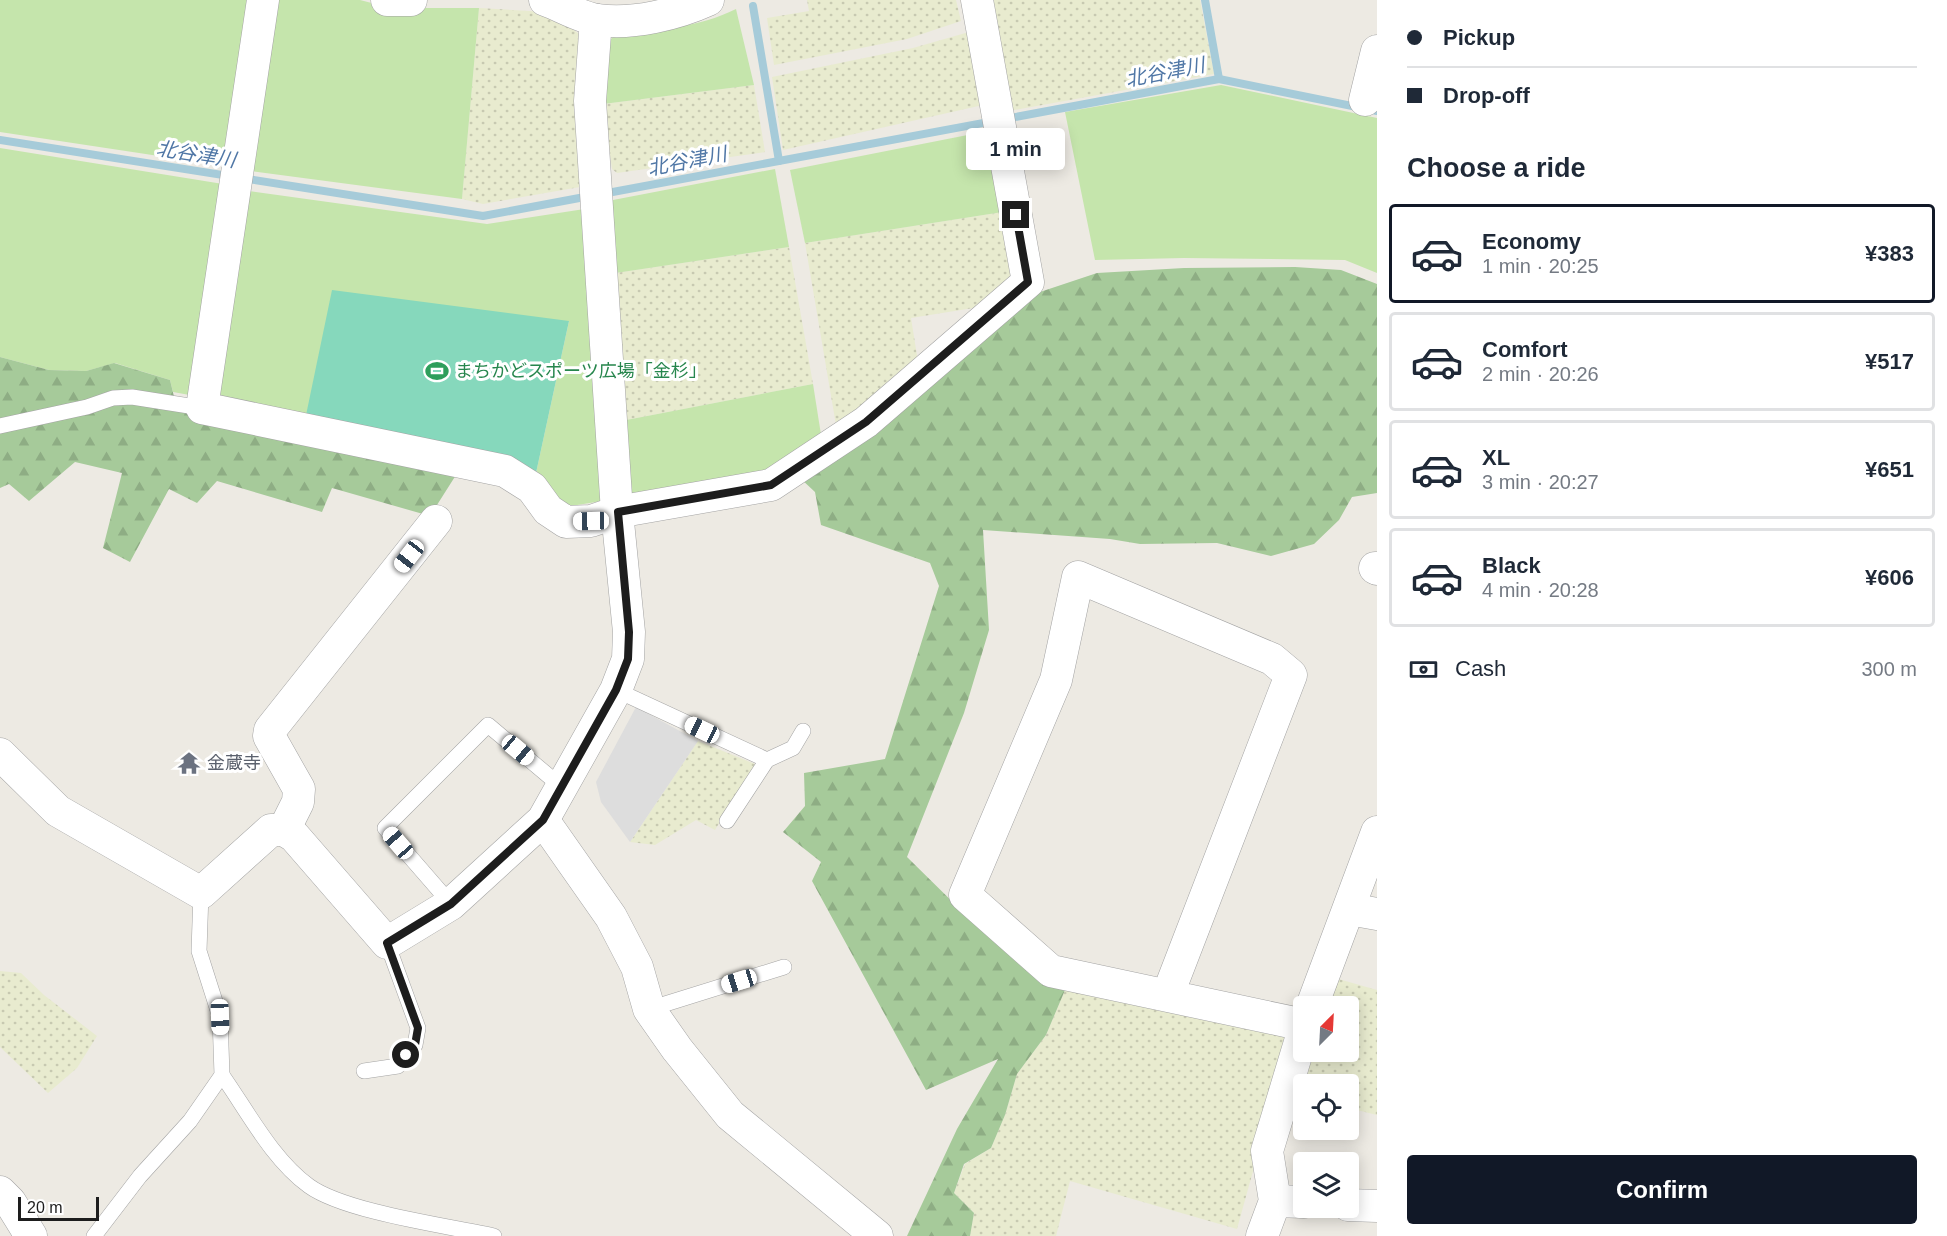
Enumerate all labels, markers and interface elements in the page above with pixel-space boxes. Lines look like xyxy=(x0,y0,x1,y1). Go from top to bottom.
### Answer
text: Pickup xyxy=(1443,25,1515,50)
water label: 北谷津川 xyxy=(1124,53,1208,90)
text: Drop-off xyxy=(1443,83,1530,108)
callout: 1 min xyxy=(966,128,1066,170)
water label: 北谷津川 xyxy=(155,137,239,171)
text: 1 min xyxy=(989,138,1042,160)
water label: 北谷津川 xyxy=(646,142,730,179)
text: Choose a ride xyxy=(1407,153,1586,183)
route end xyxy=(1002,201,1029,228)
icon: car xyxy=(1410,227,1464,281)
text: Economy xyxy=(1482,229,1581,254)
text: ¥383 xyxy=(1865,241,1914,266)
text: 1 min · 20:25 xyxy=(1482,255,1599,277)
icon: car xyxy=(1410,335,1464,389)
text: Comfort xyxy=(1482,337,1568,362)
text: ¥517 xyxy=(1865,349,1914,374)
sports icon: まちかどスポーツ広場「金杉」 xyxy=(424,358,450,384)
place label: まちかどスポーツ広場「金杉」 xyxy=(455,361,707,381)
text: 2 min · 20:26 xyxy=(1482,363,1599,385)
icon: car xyxy=(1410,443,1464,497)
text: XL xyxy=(1482,445,1510,470)
text: ¥651 xyxy=(1865,457,1914,482)
text: 3 min · 20:27 xyxy=(1482,471,1599,493)
car xyxy=(573,512,609,530)
car xyxy=(391,536,427,576)
icon: car xyxy=(1410,551,1464,605)
text: Black xyxy=(1482,553,1541,578)
text: ¥606 xyxy=(1865,565,1914,590)
text: 4 min · 20:28 xyxy=(1482,579,1599,601)
icon: cash xyxy=(1407,653,1440,686)
text: Cash xyxy=(1455,656,1506,681)
text: 300 m xyxy=(1861,658,1917,680)
car xyxy=(682,714,722,746)
car xyxy=(498,732,538,768)
temple icon: 金蔵寺 xyxy=(176,750,202,776)
place label: 金蔵寺 xyxy=(207,753,261,773)
car xyxy=(379,824,417,862)
car xyxy=(719,967,759,995)
north arrow xyxy=(1293,996,1359,1062)
map controls xyxy=(1293,996,1359,1218)
car xyxy=(210,999,230,1035)
route start xyxy=(392,1041,419,1068)
button: locate xyxy=(1293,1074,1359,1140)
button: layers xyxy=(1293,1152,1359,1218)
button: Confirm xyxy=(1407,1155,1917,1224)
scale bar xyxy=(18,1194,99,1222)
text: 20 m xyxy=(27,1199,63,1216)

